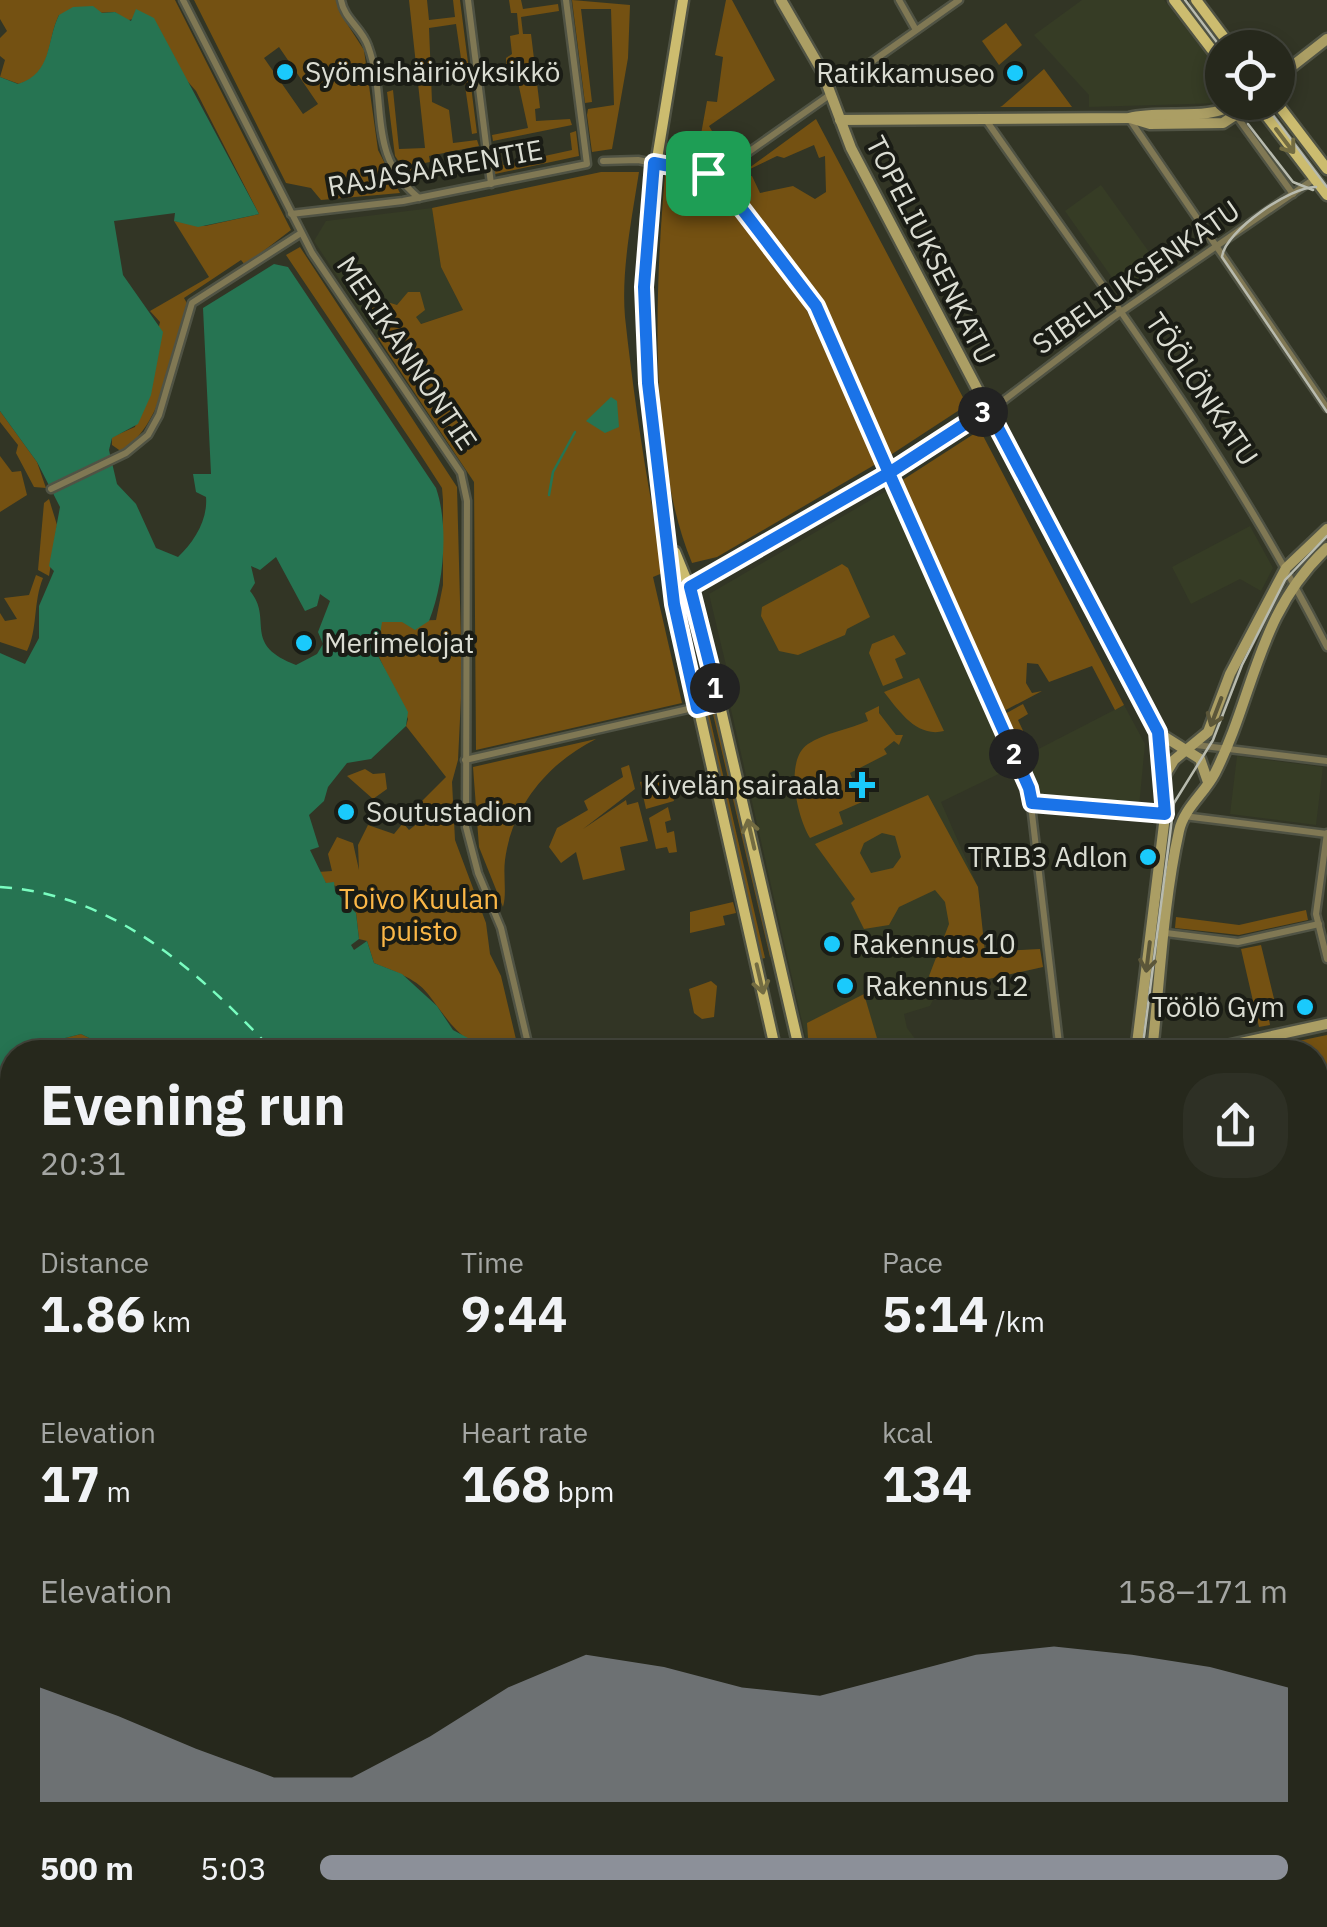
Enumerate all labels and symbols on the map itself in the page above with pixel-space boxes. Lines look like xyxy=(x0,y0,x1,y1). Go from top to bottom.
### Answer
place label: Syömishäiriöyksikkö xyxy=(305,53,560,90)
place label: Ratikkamuseo xyxy=(816,54,995,91)
marker: Syömishäiriöyksikkö xyxy=(274,61,296,83)
marker: Ratikkamuseo xyxy=(1004,62,1026,84)
one-way arrow xyxy=(1275,127,1296,154)
street label: TOPELIUKSENKATU xyxy=(858,129,1005,370)
street label: RAJASAARENTIE xyxy=(324,130,545,205)
pin xyxy=(666,131,751,216)
street label: SIBELIUKSENKATU xyxy=(1025,191,1247,362)
street label: MERIKANNONTIE xyxy=(329,249,486,457)
street label: TÖÖLÖNKATU xyxy=(1138,305,1267,472)
pin: 3 xyxy=(958,387,1008,437)
place label: Merimelojat xyxy=(324,624,474,661)
marker: Merimelojat xyxy=(293,632,315,654)
pin: 1 xyxy=(690,663,740,713)
one-way arrow xyxy=(1205,696,1223,726)
pin: 2 xyxy=(989,729,1039,779)
place label: Kivelän sairaala xyxy=(643,766,840,803)
marker: Kivelän sairaala xyxy=(849,772,875,798)
place label: Soutustadion xyxy=(366,793,533,830)
marker: Soutustadion xyxy=(335,801,357,823)
one-way arrow xyxy=(740,819,759,851)
place label: TRIB3 Adlon xyxy=(968,838,1128,875)
marker: TRIB3 Adlon xyxy=(1137,846,1159,868)
park label: Toivo Kuulan puisto xyxy=(339,880,499,949)
place label: Rakennus 10 xyxy=(852,925,1016,962)
marker: Rakennus 10 xyxy=(821,933,843,955)
one-way arrow xyxy=(1138,940,1157,972)
one-way arrow xyxy=(751,962,770,994)
place label: Rakennus 12 xyxy=(865,967,1029,1004)
marker: Rakennus 12 xyxy=(834,975,856,997)
place label: Töölö Gym xyxy=(1152,988,1285,1025)
marker: Töölö Gym xyxy=(1294,996,1316,1018)

